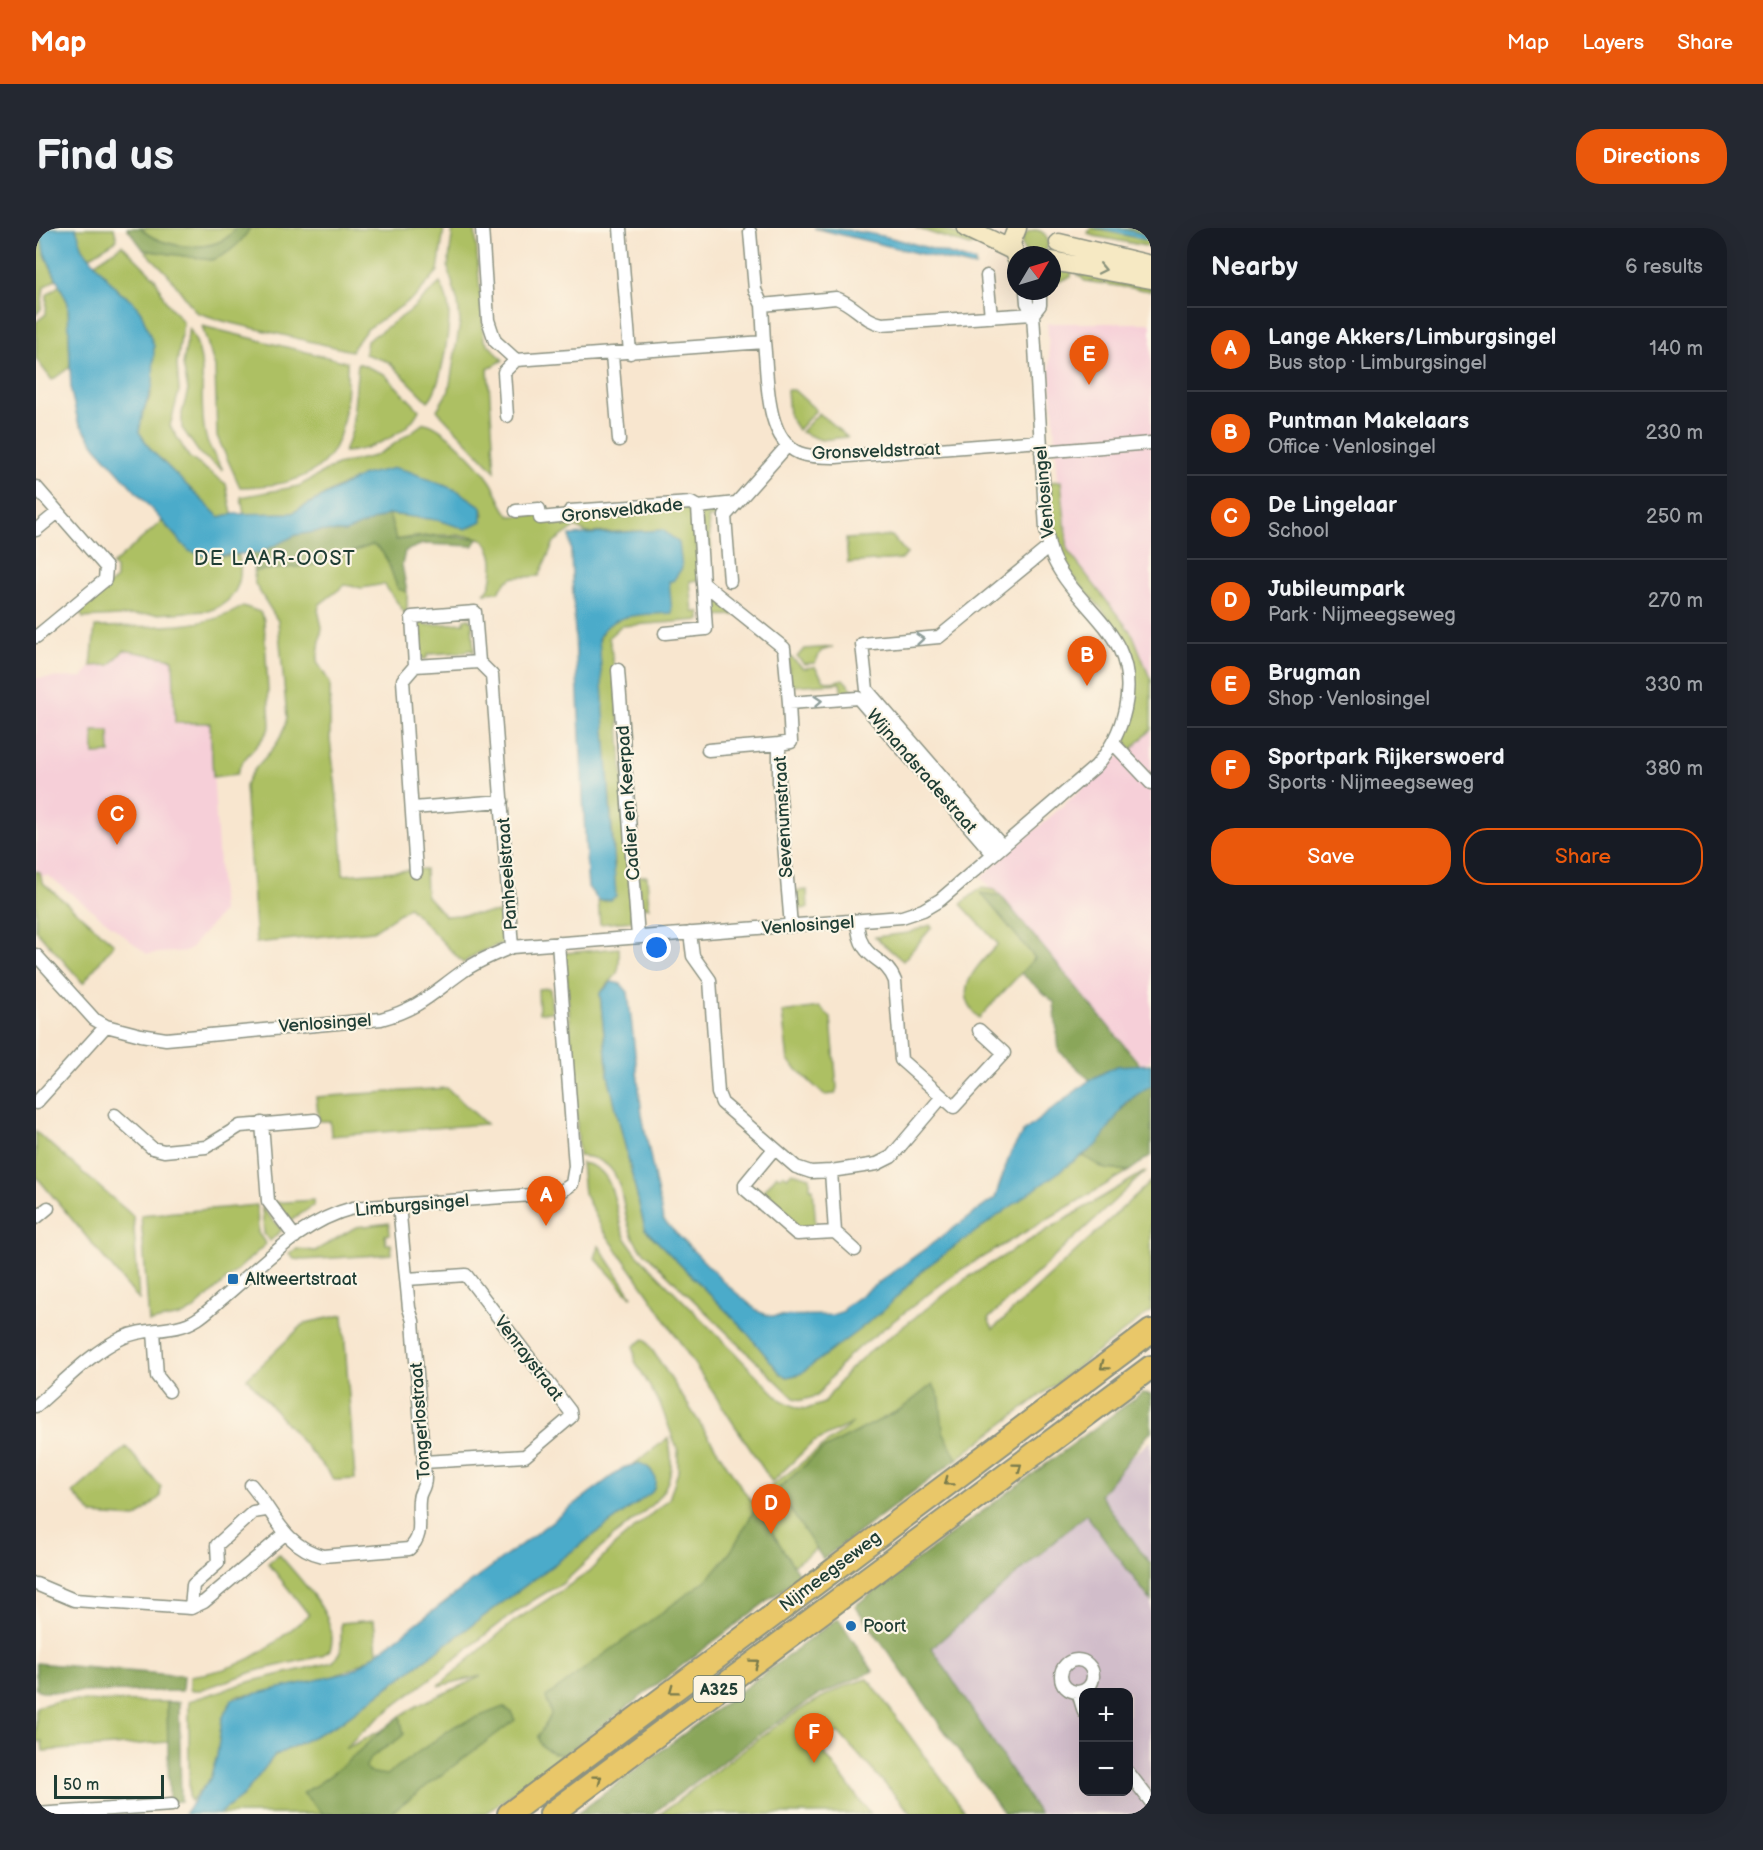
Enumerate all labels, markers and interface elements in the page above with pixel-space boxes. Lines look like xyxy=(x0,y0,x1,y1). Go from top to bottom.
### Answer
text: Map xyxy=(30,26,86,59)
text: Map xyxy=(1507,30,1549,55)
text: Layers xyxy=(1582,30,1644,55)
text: Share xyxy=(1677,30,1733,55)
button: Directions xyxy=(1576,129,1727,184)
text: Find us xyxy=(36,131,174,182)
north arrow xyxy=(1007,246,1061,300)
text: Nearby xyxy=(1211,252,1298,283)
text: 6 results xyxy=(1625,255,1703,279)
one-way arrow xyxy=(1096,262,1106,275)
text: Lange Akkers/Limburgsingel xyxy=(1268,324,1556,351)
pin: E xyxy=(1070,336,1108,385)
text: A xyxy=(1224,337,1237,361)
text: 140 m xyxy=(1649,337,1703,361)
text: Bus stop · Limburgsingel xyxy=(1268,351,1487,375)
text: Puntman Makelaars xyxy=(1268,408,1469,435)
text: B xyxy=(1223,421,1238,445)
text: 230 m xyxy=(1646,421,1703,445)
text: Office · Venlosingel xyxy=(1268,435,1436,459)
street label: Gronsveldstraat xyxy=(811,439,941,464)
street label: Venlosingel xyxy=(1030,445,1059,539)
text: De Lingelaar xyxy=(1268,492,1397,519)
street label: Gronsveldkade xyxy=(560,494,684,527)
text: C xyxy=(1223,505,1238,529)
text: 250 m xyxy=(1646,505,1703,529)
text: School xyxy=(1268,519,1329,543)
district label: DE LAAR-OOST xyxy=(194,547,356,571)
text: Jubileumpark xyxy=(1268,576,1405,603)
text: D xyxy=(1224,589,1237,613)
text: 270 m xyxy=(1648,589,1703,613)
text: Park · Nijmeegseweg xyxy=(1268,603,1456,627)
one-way arrow xyxy=(916,632,925,645)
pin: B xyxy=(1068,636,1106,686)
text: Brugman xyxy=(1268,660,1361,687)
text: E xyxy=(1224,673,1237,697)
text: 330 m xyxy=(1645,673,1703,697)
text: Shop · Venlosingel xyxy=(1268,687,1430,711)
one-way arrow xyxy=(813,695,822,708)
street label: Wijnandsradestraat xyxy=(862,705,982,838)
street label: Cadier en Keerpad xyxy=(613,725,644,881)
text: Sportpark Rijkerswoerd xyxy=(1268,744,1505,771)
street label: Sevenumstraat xyxy=(770,755,797,878)
text: F xyxy=(1224,757,1237,781)
text: 380 m xyxy=(1645,757,1703,781)
text: Sports · Nijmeegseweg xyxy=(1268,771,1474,795)
pin: C xyxy=(98,796,136,845)
street label: Panheelstraat xyxy=(493,817,522,931)
button: Save xyxy=(1211,828,1451,885)
button: Share xyxy=(1463,828,1703,885)
street label: Venlosingel xyxy=(761,912,855,939)
your location xyxy=(642,933,671,962)
street label: Venlosingel xyxy=(278,1010,372,1037)
pin: A xyxy=(526,1176,566,1226)
street label: Limburgsingel xyxy=(354,1190,470,1221)
place label: Altweertstraat xyxy=(245,1269,358,1290)
marker: Altweertstraat xyxy=(226,1272,240,1286)
street label: Venraystraat xyxy=(490,1312,568,1405)
one-way arrow xyxy=(1100,1359,1111,1370)
street label: Tongerlostraat xyxy=(406,1361,435,1480)
one-way arrow xyxy=(1011,1463,1022,1474)
one-way arrow xyxy=(943,1475,954,1486)
pin: D xyxy=(752,1484,790,1534)
street label: Nijmeegseweg xyxy=(776,1527,885,1616)
place label: Poort xyxy=(863,1616,907,1637)
marker: Poort xyxy=(844,1619,858,1633)
one-way arrow xyxy=(748,1659,759,1670)
road number: A325 xyxy=(694,1676,744,1702)
one-way arrow xyxy=(668,1683,679,1694)
map controls xyxy=(1079,1688,1133,1796)
button: + xyxy=(1079,1688,1133,1742)
pin: F xyxy=(794,1714,834,1763)
button: − xyxy=(1079,1742,1133,1796)
scale bar xyxy=(54,1772,164,1800)
one-way arrow xyxy=(592,1775,603,1786)
text: 50 m xyxy=(63,1776,99,1795)

